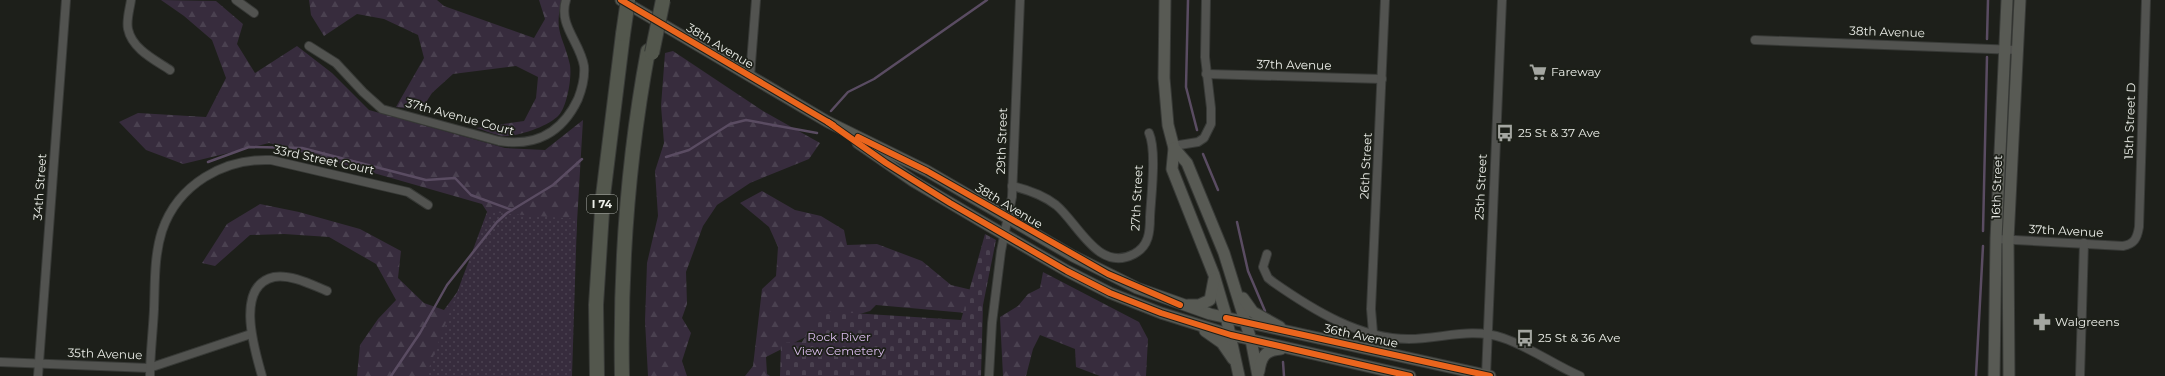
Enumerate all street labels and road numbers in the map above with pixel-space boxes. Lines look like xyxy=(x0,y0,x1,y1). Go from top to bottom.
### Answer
street label: 38th Avenue xyxy=(684,20,757,72)
street label: 38th Avenue xyxy=(1849,23,1925,40)
street label: 37th Avenue xyxy=(1256,56,1332,73)
street label: 15th Street D xyxy=(2121,82,2138,160)
street label: 37th Avenue Court xyxy=(404,95,516,138)
street label: 29th Street xyxy=(993,107,1010,175)
street label: 26th Street xyxy=(1356,132,1375,200)
street label: 33rd Street Court xyxy=(272,142,376,178)
street label: 34th Street xyxy=(30,153,49,221)
street label: 25th Street xyxy=(1471,153,1490,220)
street label: 16th Street xyxy=(1988,155,2005,219)
street label: 27th Street xyxy=(1127,164,1146,231)
street label: 38th Avenue xyxy=(973,180,1046,232)
road number: I 74 xyxy=(587,195,617,213)
street label: 37th Avenue xyxy=(2028,221,2104,240)
street label: 36th Avenue xyxy=(1323,320,1400,351)
street label: 35th Avenue xyxy=(67,345,143,362)

